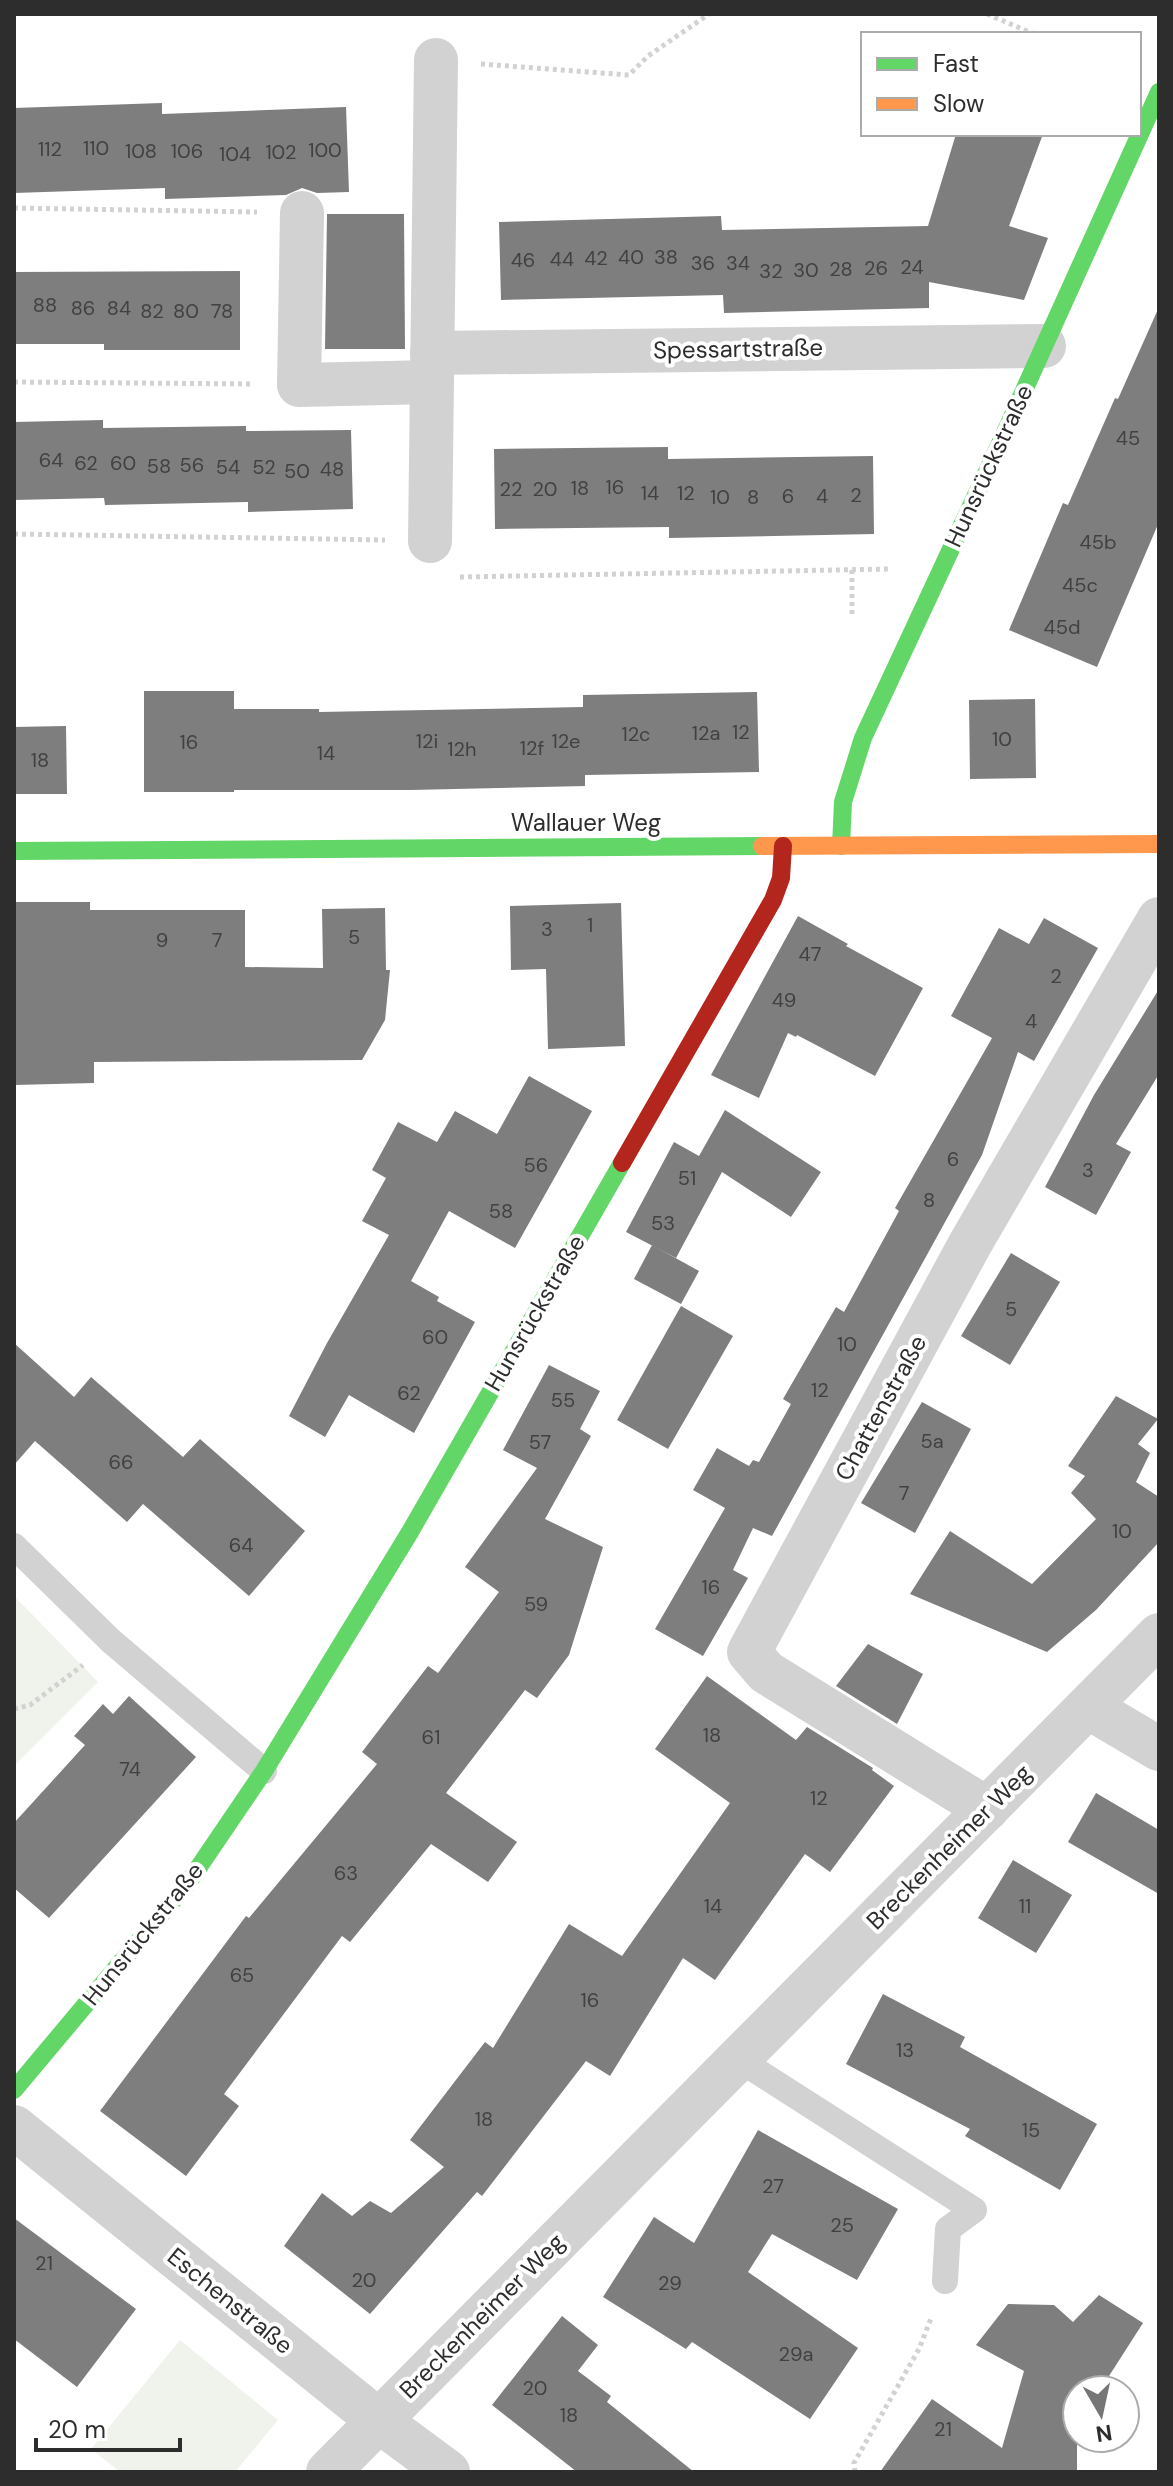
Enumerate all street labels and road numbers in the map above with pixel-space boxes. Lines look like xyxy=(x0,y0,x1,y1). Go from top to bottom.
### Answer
street label: Spessartstraße xyxy=(653,332,823,365)
street label: Hunsrückstraße xyxy=(937,380,1040,552)
street label: Wallauer Weg xyxy=(511,807,661,838)
street label: Hunsrückstraße xyxy=(477,1229,592,1397)
street label: Chattenstraße xyxy=(828,1330,933,1486)
street label: Breckenheimer Weg xyxy=(859,1757,1038,1936)
street label: Hunsrückstraße xyxy=(75,1856,210,2012)
street label: Breckenheimer Weg xyxy=(392,2226,571,2405)
street label: Eschenstraße xyxy=(161,2241,299,2361)

